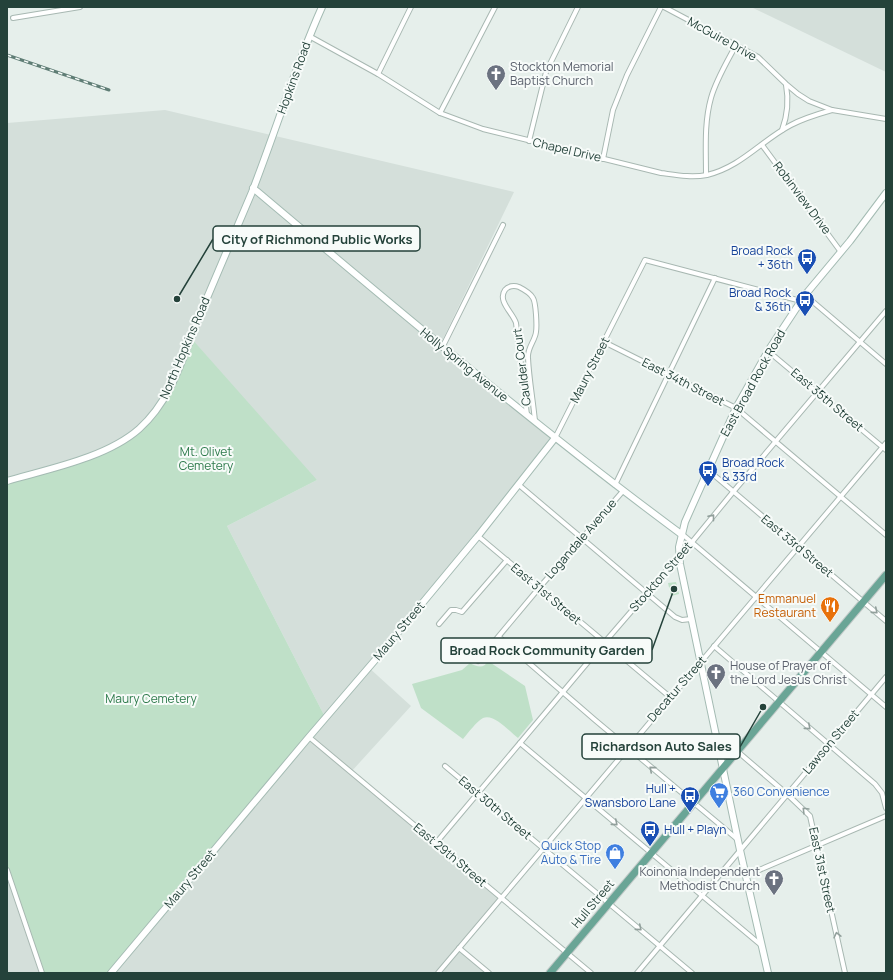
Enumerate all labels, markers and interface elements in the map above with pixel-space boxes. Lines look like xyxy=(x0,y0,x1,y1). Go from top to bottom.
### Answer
street label: McGuire Drive xyxy=(685,13,760,65)
street label: Hopkins Road xyxy=(273,39,314,116)
place label: Stockton Memorial Baptist Church xyxy=(510,58,614,89)
church icon: Stockton Memorial Baptist Church xyxy=(485,63,507,91)
street label: Chapel Drive xyxy=(531,133,603,166)
street label: Robinview Drive xyxy=(769,158,835,238)
callout: City of Richmond Public Works xyxy=(213,226,420,251)
text: City of Richmond Public Works xyxy=(221,230,413,248)
place label: Broad Rock + 36th xyxy=(731,242,794,273)
bus stop icon: Broad Rock + 36th xyxy=(796,247,818,275)
place label: Broad Rock & 36th xyxy=(729,284,792,315)
bus stop icon: Broad Rock & 36th xyxy=(794,289,816,317)
street label: North Hopkins Road xyxy=(155,294,214,401)
street label: Holly Spring Avenue xyxy=(417,324,512,406)
street label: East Broad Rock Road xyxy=(716,326,789,439)
street label: Caulder Court xyxy=(508,327,535,407)
street label: Maury Street xyxy=(566,334,614,406)
street label: East 34th Street xyxy=(639,353,727,410)
street label: East 35th Street xyxy=(787,364,867,435)
park label: Mt. Olivet Cemetery xyxy=(179,443,234,474)
place label: Broad Rock & 33rd xyxy=(722,454,785,485)
bus stop icon: Broad Rock & 33rd xyxy=(697,459,719,487)
street label: Logandale Avenue xyxy=(541,495,620,582)
street label: East 33rd Street xyxy=(758,510,837,581)
one-way arrow xyxy=(708,515,715,522)
street label: Stockton Street xyxy=(625,538,696,615)
street label: East 31st Street xyxy=(507,559,585,628)
place label: Emmanuel Restaurant xyxy=(754,590,816,621)
restaurant icon: Emmanuel Restaurant xyxy=(819,595,841,623)
street label: Maury Street xyxy=(369,597,428,664)
one-way arrow xyxy=(870,607,877,614)
callout: Broad Rock Community Garden xyxy=(441,638,652,663)
text: Broad Rock Community Garden xyxy=(449,641,645,659)
street label: Decatur Street xyxy=(643,652,710,725)
place label: House of Prayer of the Lord Jesus Christ xyxy=(730,657,847,688)
church icon: House of Prayer of the Lord Jesus Christ xyxy=(705,662,727,690)
park label: Maury Cemetery xyxy=(105,690,197,707)
street label: Lawson Street xyxy=(798,706,863,778)
one-way arrow xyxy=(804,722,811,729)
callout: Richardson Auto Sales xyxy=(582,734,740,759)
text: Richardson Auto Sales xyxy=(590,737,732,755)
one-way arrow xyxy=(650,766,657,773)
street label: East 30th Street xyxy=(455,772,536,843)
place label: Hull + Swansboro Lane xyxy=(585,780,676,811)
supermarket icon: 360 Convenience xyxy=(708,781,730,809)
place label: 360 Convenience xyxy=(733,783,830,800)
bus stop icon: Hull + Swansboro Lane xyxy=(679,785,701,813)
one-way arrow xyxy=(802,807,810,815)
street label: East 29th Street xyxy=(410,819,491,890)
one-way arrow xyxy=(611,819,618,826)
bus stop icon: Hull + Playn xyxy=(639,819,661,847)
place label: Hull + Playn xyxy=(664,821,726,838)
street label: East 31st Street xyxy=(805,826,840,914)
place label: Quick Stop Auto & Tire xyxy=(541,837,601,868)
shop icon: Quick Stop Auto & Tire xyxy=(604,842,626,870)
street label: Maury Street xyxy=(160,845,219,912)
place label: Koinonia Independent Methodist Church xyxy=(640,863,760,894)
church icon: Koinonia Independent Methodist Church xyxy=(763,868,785,896)
street label: Hull Street xyxy=(567,876,618,932)
one-way arrow xyxy=(634,924,641,931)
one-way arrow xyxy=(833,932,841,938)

